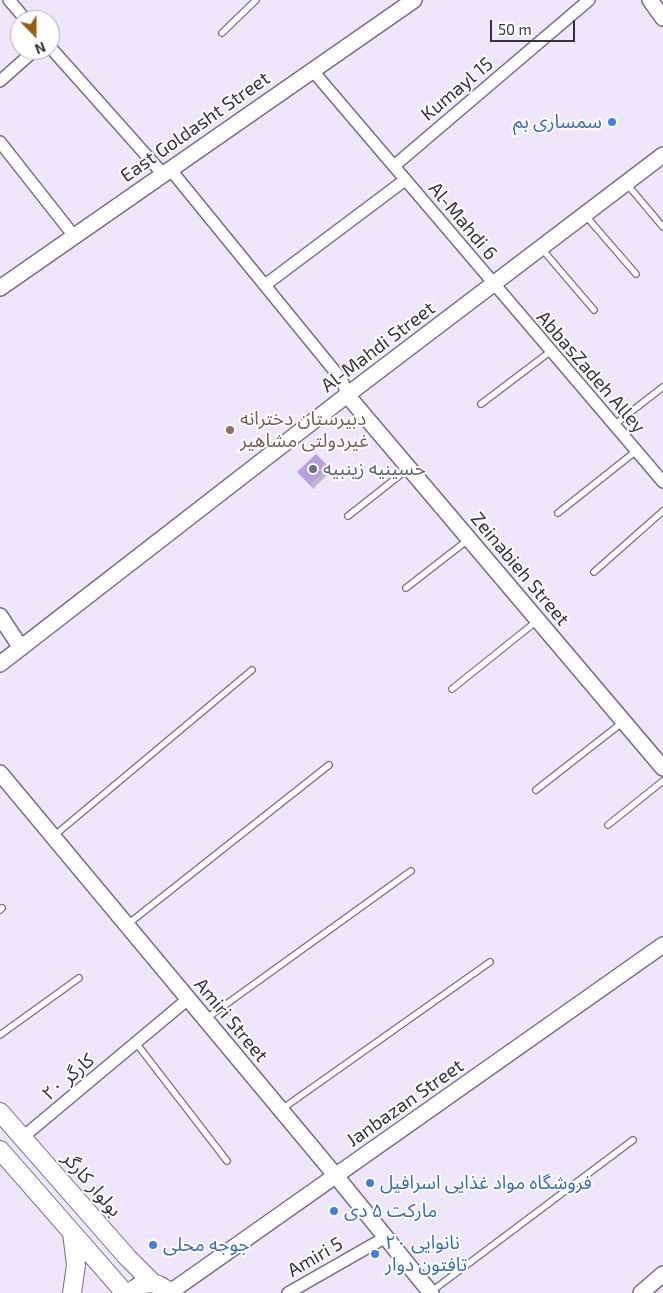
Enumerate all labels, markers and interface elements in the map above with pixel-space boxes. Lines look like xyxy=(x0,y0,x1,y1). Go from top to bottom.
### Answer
north arrow xyxy=(10,10,60,60)
scale bar xyxy=(493,10,578,42)
text: 50 m xyxy=(498,20,532,38)
text: N xyxy=(33,39,48,58)
street label: Kumayl 15 xyxy=(416,52,498,126)
street label: East Goldasht Street xyxy=(116,67,274,187)
place label: سمساری بم xyxy=(513,111,602,133)
marker: سمساری بم xyxy=(606,116,618,128)
street label: Al-Mahdi 6 xyxy=(424,177,502,265)
street label: Al-Mahdi Street xyxy=(317,297,439,397)
street label: AbbasZadeh Alley xyxy=(532,306,650,438)
place label: دبیرستان دخترانه غیردولتی مشاهیر xyxy=(240,408,369,452)
marker: دبیرستان دخترانه غیردولتی مشاهیر xyxy=(224,424,236,436)
place label: حسینیه زینبیه xyxy=(323,458,426,480)
marker: حسینیه زینبیه xyxy=(307,463,319,475)
street label: Zeinabieh Street xyxy=(466,508,574,630)
street label: Amiri Street xyxy=(189,973,273,1067)
street label: کارگر ۲۰ xyxy=(37,1049,99,1105)
street label: Janbazan Street xyxy=(342,1054,468,1152)
street label: بولوار کارگر xyxy=(58,1147,126,1221)
place label: فروشگاه مواد غذایی اسرافیل xyxy=(380,1172,592,1194)
marker: فروشگاه مواد غذایی اسرافیل xyxy=(364,1177,376,1189)
place label: مارکت ۵ دی xyxy=(344,1200,437,1222)
marker: مارکت ۵ دی xyxy=(328,1205,340,1217)
street label: Amiri 5 xyxy=(283,1232,347,1282)
place label: نانوایی ۲۰ تافتون دوار xyxy=(385,1232,467,1276)
place label: جوجه محلی xyxy=(163,1234,250,1256)
marker: جوجه محلی xyxy=(147,1239,159,1251)
marker: نانوایی ۲۰ تافتون دوار xyxy=(369,1248,381,1260)

